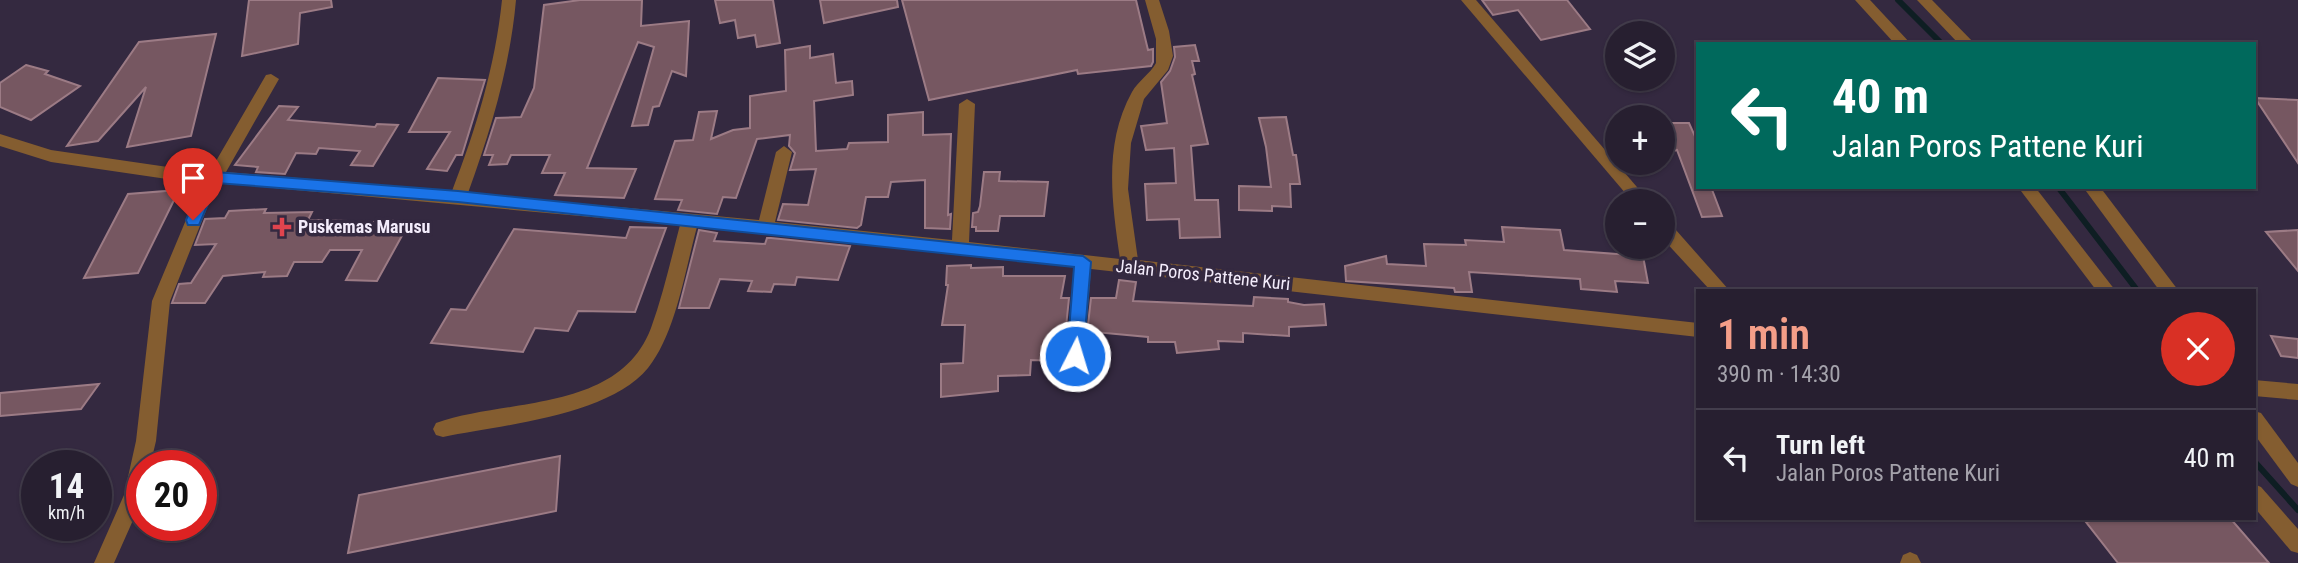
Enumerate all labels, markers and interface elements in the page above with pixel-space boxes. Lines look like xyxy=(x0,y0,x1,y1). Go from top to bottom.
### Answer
map controls xyxy=(1605,21,1675,259)
button: layers xyxy=(1605,21,1675,91)
text: 40 m xyxy=(1832,68,1929,125)
icon: left xyxy=(1717,70,1808,161)
button: + xyxy=(1605,105,1675,175)
text: Jalan Poros Pattene Kuri xyxy=(1832,127,2144,165)
pin xyxy=(163,148,223,220)
icon: arrive xyxy=(174,159,212,197)
button: − xyxy=(1605,189,1675,259)
place label: Puskemas Marusu xyxy=(298,216,430,237)
marker: Puskemas Marusu xyxy=(272,217,292,237)
street label: Jalan Poros Pattene Kuri xyxy=(1115,255,1291,294)
text: 1 min xyxy=(1717,310,1810,359)
button: close xyxy=(2161,312,2235,386)
position arrow xyxy=(1038,319,1112,393)
text: 390 m · 14:30 xyxy=(1717,361,1841,388)
text: Turn left xyxy=(1776,430,1865,460)
icon: left xyxy=(1717,439,1755,477)
text: 40 m xyxy=(2184,443,2235,473)
speed limit sign: 20 xyxy=(126,450,217,541)
text: Jalan Poros Pattene Kuri xyxy=(1776,460,2000,487)
text: 14 xyxy=(49,466,84,507)
text: km/h xyxy=(48,502,85,523)

